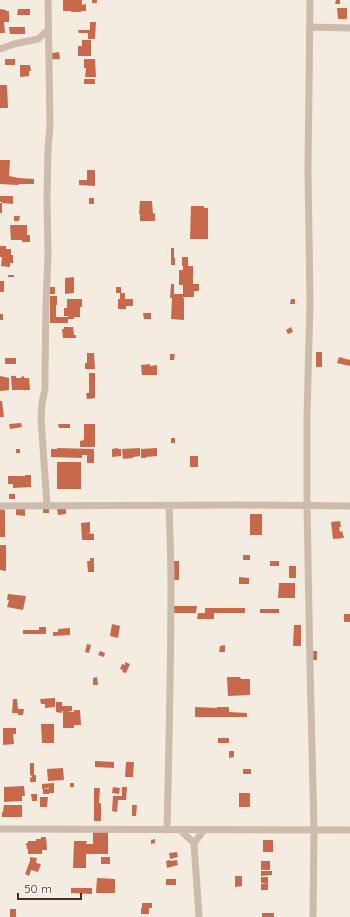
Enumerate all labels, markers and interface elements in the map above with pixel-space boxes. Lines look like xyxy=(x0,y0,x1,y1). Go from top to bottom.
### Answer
scale bar xyxy=(18,875,81,901)
text: 50 m xyxy=(24,881,52,896)

